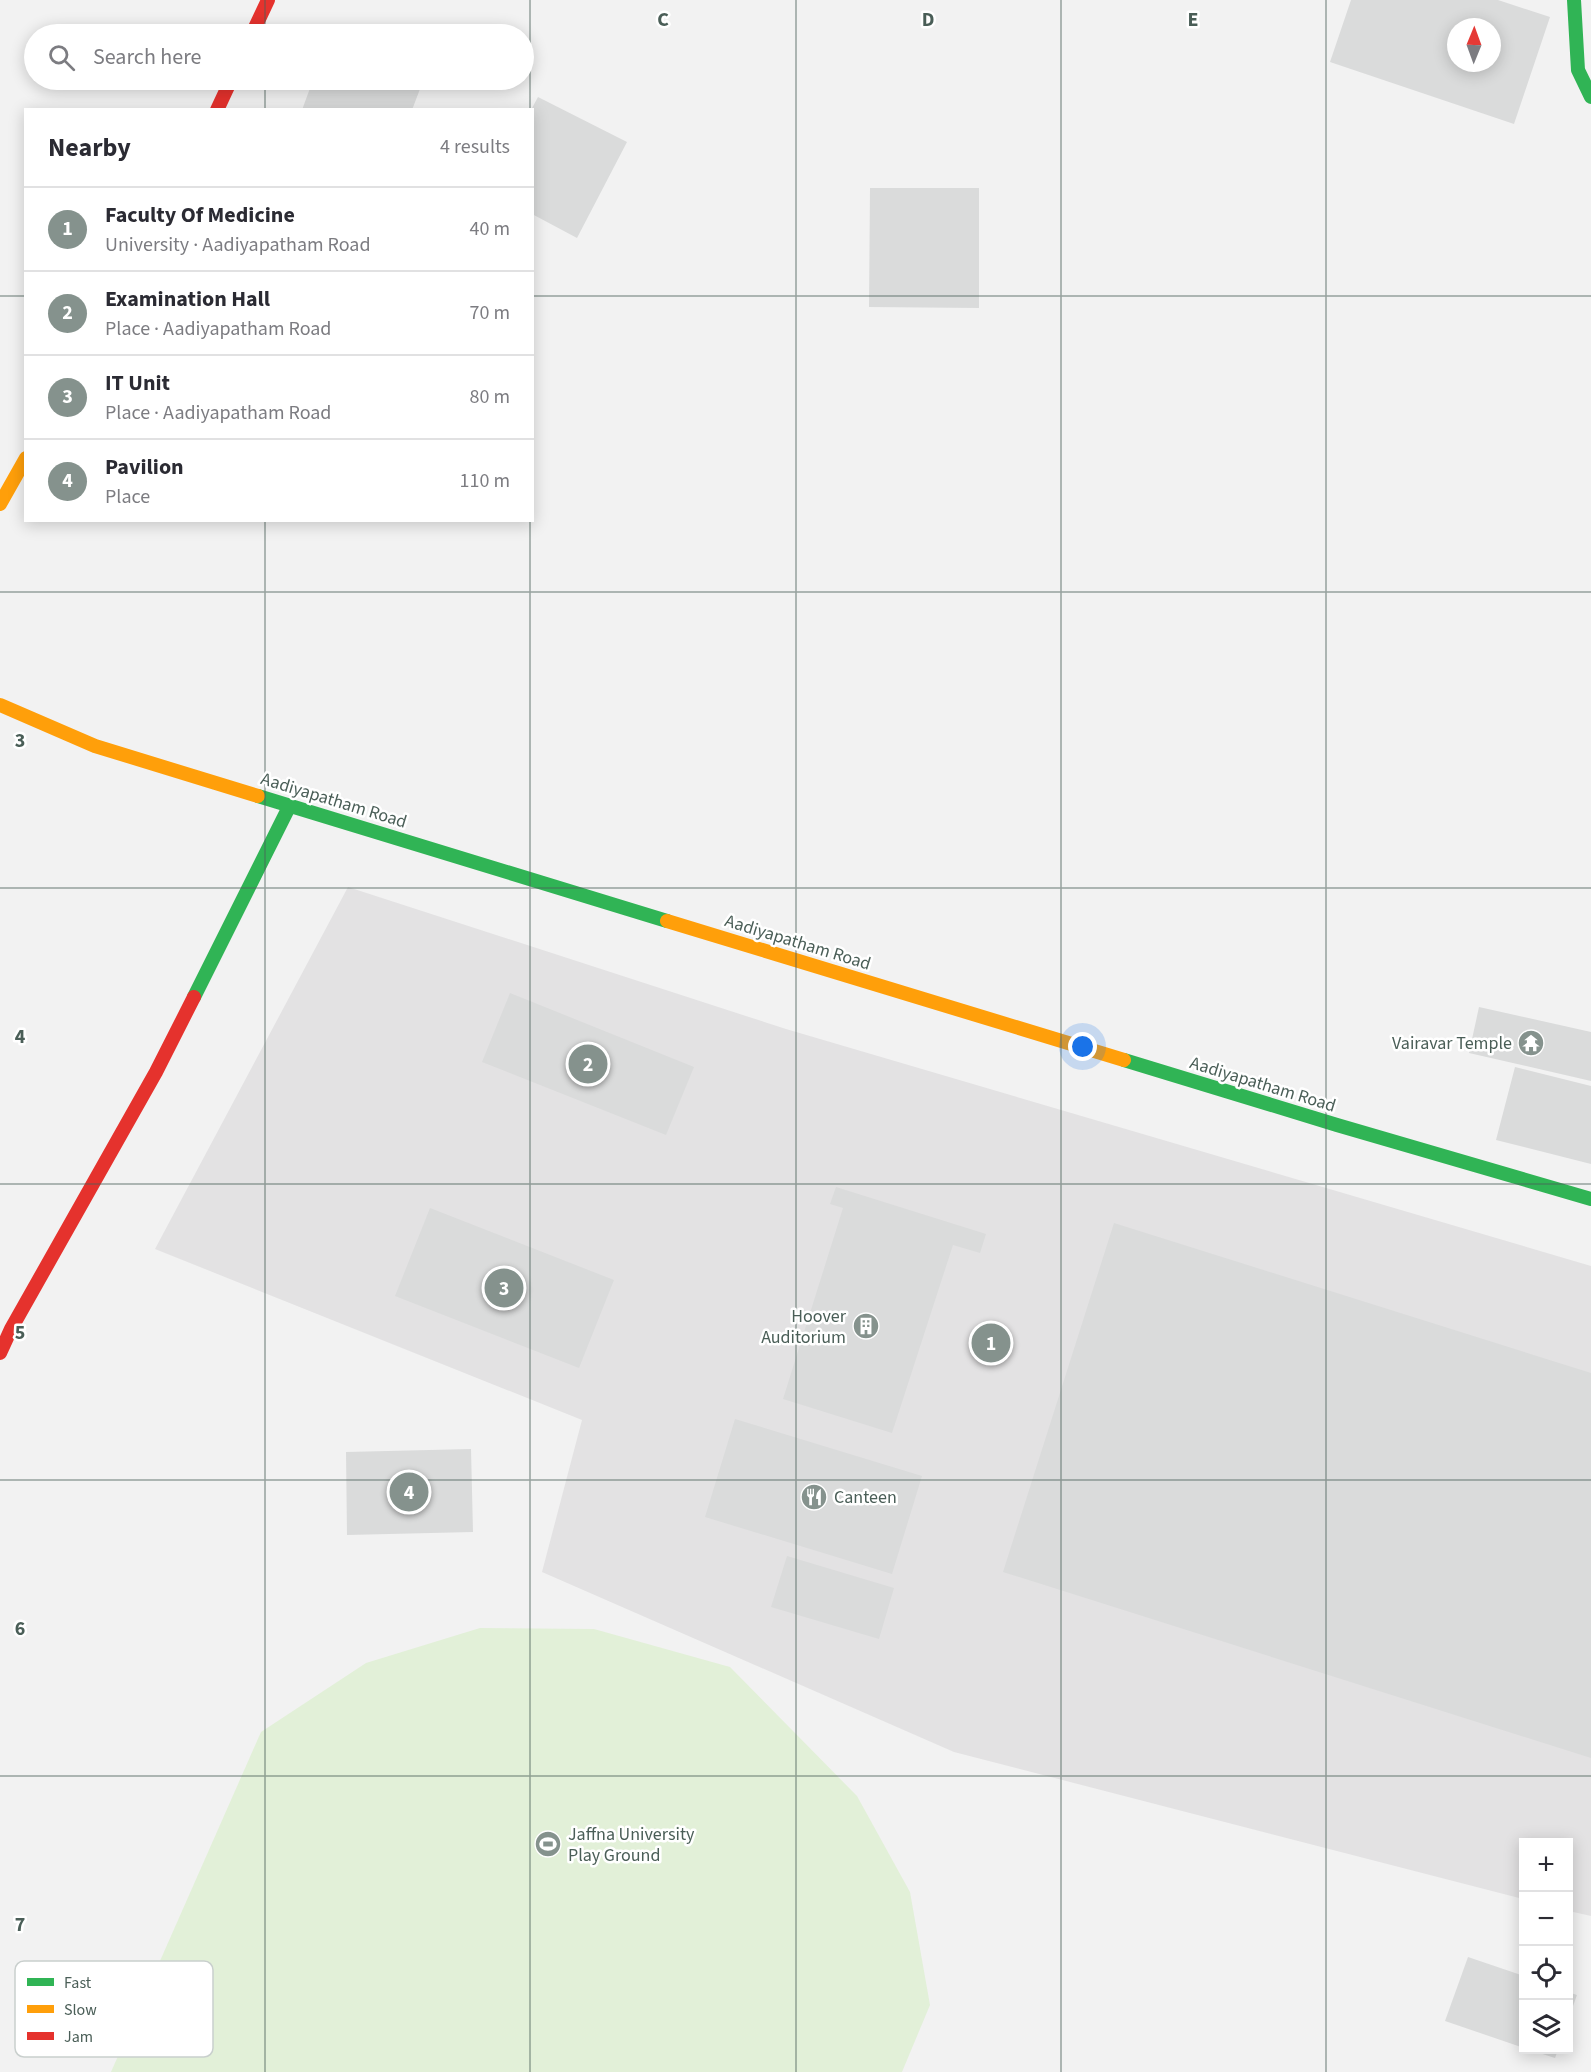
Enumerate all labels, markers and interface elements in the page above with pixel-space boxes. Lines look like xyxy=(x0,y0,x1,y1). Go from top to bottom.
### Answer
text: C xyxy=(657,6,669,34)
text: D xyxy=(922,6,934,34)
text: E xyxy=(1188,6,1198,34)
north arrow xyxy=(1447,18,1501,72)
search box xyxy=(24,24,534,90)
icon: search xyxy=(45,41,78,74)
text: Search here xyxy=(93,41,201,73)
text: Nearby xyxy=(48,129,131,166)
text: 4 results xyxy=(440,133,510,161)
text: Faculty Of Medicine xyxy=(105,199,295,231)
text: 1 xyxy=(62,215,73,243)
text: 40 m xyxy=(470,215,510,243)
text: University · Aadiyapatham Road xyxy=(105,231,370,259)
text: Examination Hall xyxy=(105,283,270,315)
text: 2 xyxy=(62,299,73,327)
text: 70 m xyxy=(470,299,510,327)
text: Place · Aadiyapatham Road xyxy=(105,315,331,343)
text: IT Unit xyxy=(105,367,170,399)
text: 3 xyxy=(62,383,73,411)
text: 80 m xyxy=(470,383,510,411)
text: Place · Aadiyapatham Road xyxy=(105,399,331,427)
text: Pavilion xyxy=(105,451,184,483)
text: 4 xyxy=(62,467,73,495)
text: 110 m xyxy=(460,467,510,495)
text: Place xyxy=(105,483,150,511)
text: 3 xyxy=(15,727,25,755)
street label: Aadiyapatham Road xyxy=(258,766,410,835)
street label: Aadiyapatham Road xyxy=(722,908,874,977)
text: 4 xyxy=(15,1023,26,1051)
temple icon: Vairavar Temple xyxy=(1516,1028,1546,1058)
place label: Vairavar Temple xyxy=(1392,1031,1512,1056)
your location xyxy=(1068,1032,1097,1061)
pin: 2 xyxy=(568,1042,608,1086)
street label: Aadiyapatham Road xyxy=(1187,1050,1339,1119)
pin: 3 xyxy=(484,1266,524,1310)
place label: Hoover Auditorium xyxy=(761,1304,847,1350)
building icon: Hoover Auditorium xyxy=(851,1311,881,1341)
text: 5 xyxy=(15,1319,25,1347)
pin: 1 xyxy=(972,1320,1010,1366)
pin: 4 xyxy=(390,1470,428,1514)
restaurant icon: Canteen xyxy=(799,1482,829,1512)
place label: Canteen xyxy=(834,1485,897,1510)
text: 6 xyxy=(15,1615,25,1643)
place label: Jaffna University Play Ground xyxy=(568,1822,695,1868)
sports icon: Jaffna University Play Ground xyxy=(533,1829,563,1859)
map controls xyxy=(1519,1838,1573,2054)
button: + xyxy=(1519,1838,1573,1892)
button: − xyxy=(1519,1892,1573,1946)
text: 7 xyxy=(15,1911,25,1939)
button: locate xyxy=(1519,1946,1573,2000)
legend xyxy=(15,1961,213,2057)
text: Fast xyxy=(64,1972,92,1994)
text: Slow xyxy=(64,1999,97,2021)
button: layers xyxy=(1519,2000,1573,2054)
text: Jam xyxy=(64,2026,93,2048)

